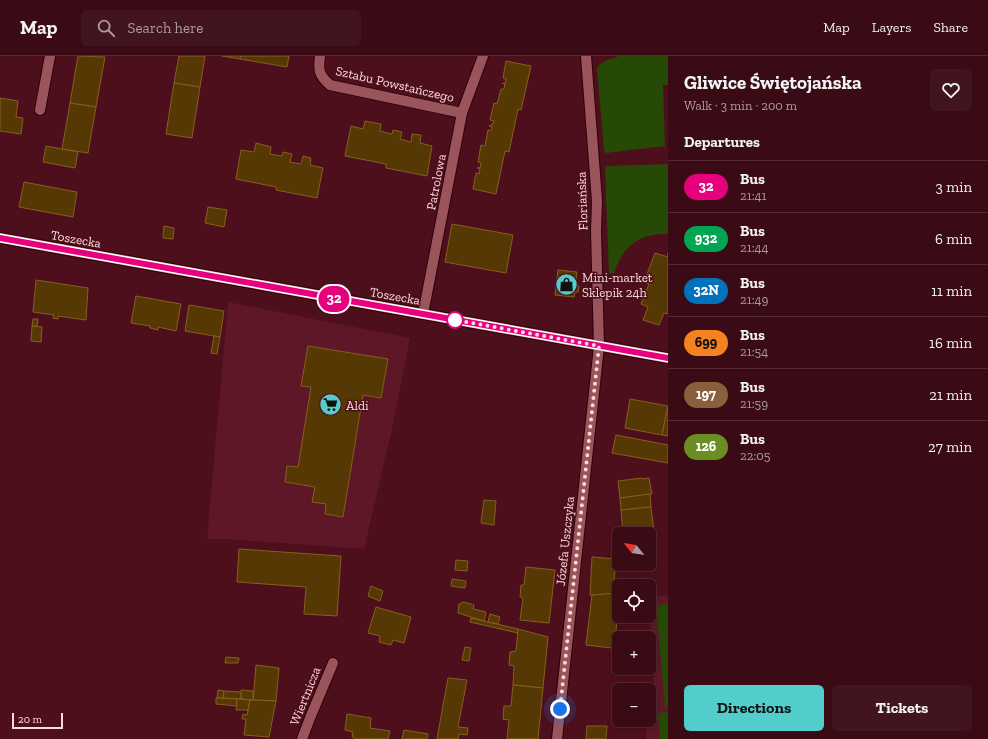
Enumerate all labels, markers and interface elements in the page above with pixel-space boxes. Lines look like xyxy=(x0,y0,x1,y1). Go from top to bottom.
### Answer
search box xyxy=(81,10,361,46)
text: Map xyxy=(20,16,57,39)
icon: search xyxy=(95,17,117,39)
text: Search here xyxy=(127,19,203,37)
text: Map xyxy=(823,19,850,36)
text: Layers xyxy=(872,19,911,36)
text: Share xyxy=(933,19,968,36)
street label: Sztabu Powstańczego xyxy=(334,63,456,105)
button: heart xyxy=(930,69,972,111)
text: Gliwice Świętojańska xyxy=(684,71,862,94)
text: Walk · 3 min · 200 m xyxy=(684,98,797,113)
text: Departures xyxy=(684,133,760,151)
street label: Patrolowa xyxy=(423,152,449,211)
text: Bus xyxy=(740,170,765,188)
street label: Floriańska xyxy=(573,171,591,231)
text: 32 xyxy=(699,178,713,195)
text: 3 min xyxy=(936,178,972,196)
text: 21:41 xyxy=(740,188,767,203)
text: Bus xyxy=(740,222,765,240)
street label: Toszecka xyxy=(50,227,103,251)
text: 932 xyxy=(695,230,717,247)
text: 6 min xyxy=(935,230,972,248)
text: 21:44 xyxy=(740,240,769,255)
place label: Mini-market Sklepik 24h xyxy=(582,270,653,300)
shop icon: Mini-market Sklepik 24h xyxy=(553,271,579,297)
text: Bus xyxy=(740,274,765,292)
text: 32N xyxy=(693,282,719,299)
text: 11 min xyxy=(931,282,972,300)
street label: Toszecka xyxy=(369,284,422,308)
line badge: 32 xyxy=(316,286,352,312)
text: 32 xyxy=(327,290,341,307)
text: 21:49 xyxy=(740,292,769,307)
unlabelled marker xyxy=(446,311,464,329)
text: Bus xyxy=(740,326,765,344)
text: 699 xyxy=(695,334,717,351)
text: 16 min xyxy=(929,334,972,352)
text: 21:54 xyxy=(740,344,768,359)
text: Bus xyxy=(740,378,765,396)
text: 197 xyxy=(696,386,716,403)
text: 21 min xyxy=(929,386,972,404)
supermarket icon: Aldi xyxy=(317,392,343,418)
text: 21:59 xyxy=(740,396,768,411)
place label: Aldi xyxy=(346,398,369,413)
text: Bus xyxy=(740,430,765,448)
text: 126 xyxy=(696,438,716,455)
text: 27 min xyxy=(928,438,972,456)
text: 22:05 xyxy=(740,448,770,463)
street label: Józefa Uszczyka xyxy=(553,495,577,587)
north arrow xyxy=(612,527,656,571)
map controls xyxy=(612,527,656,727)
button: locate xyxy=(612,579,656,623)
button: + xyxy=(612,631,656,675)
street label: Wiertnicza xyxy=(287,664,324,727)
button: − xyxy=(612,683,656,727)
button: Directions xyxy=(684,685,824,731)
button: Tickets xyxy=(832,685,972,731)
your location xyxy=(550,699,570,719)
scale bar xyxy=(12,711,63,730)
text: 20 m xyxy=(18,713,42,726)

